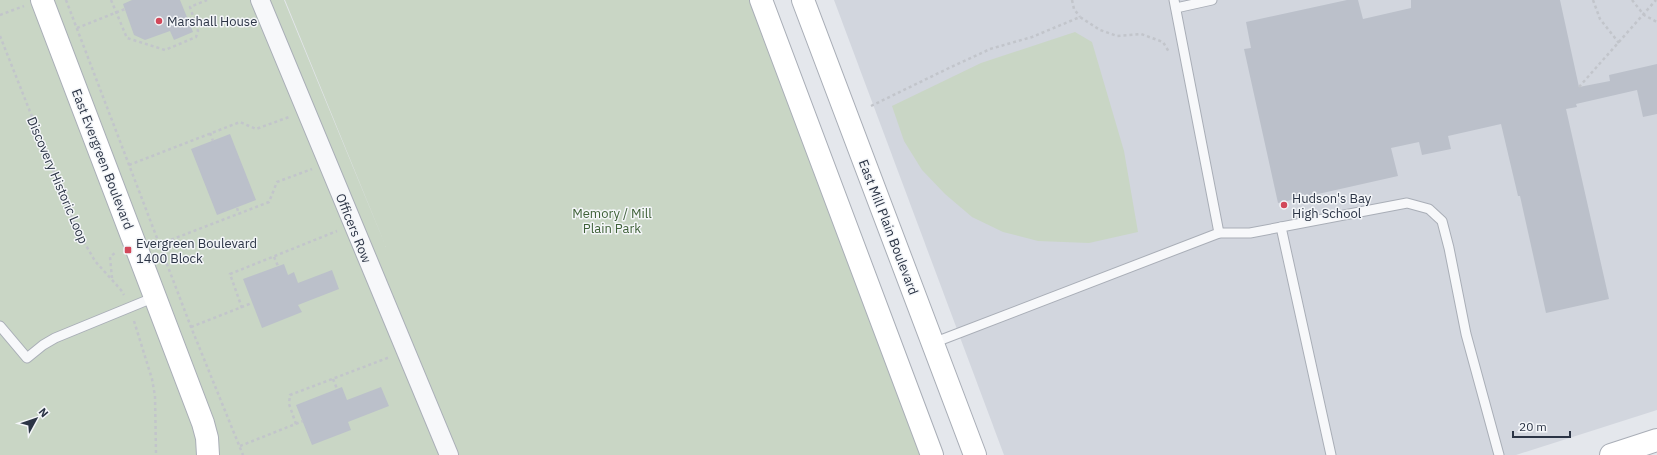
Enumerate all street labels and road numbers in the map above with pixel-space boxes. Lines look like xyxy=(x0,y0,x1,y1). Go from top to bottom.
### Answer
street label: East Evergreen Boulevard xyxy=(68,86,137,232)
street label: Discovery Historic Loop xyxy=(23,114,92,246)
street label: East Mill Plain Boulevard xyxy=(855,157,922,297)
street label: Officers Row xyxy=(332,191,375,266)

